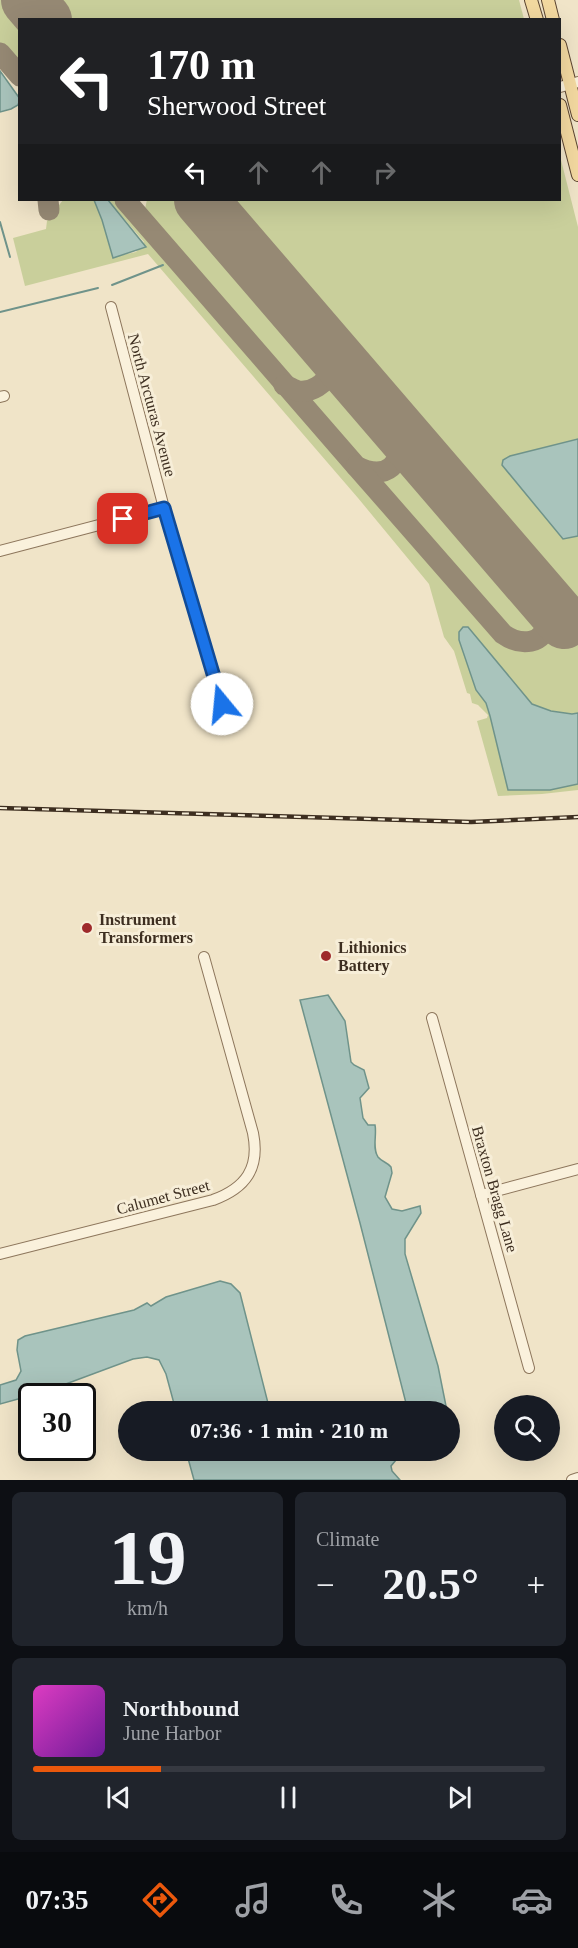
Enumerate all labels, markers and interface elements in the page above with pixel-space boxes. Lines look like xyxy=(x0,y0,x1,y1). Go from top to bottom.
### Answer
icon: left xyxy=(48,42,126,120)
text: 170 m xyxy=(147,42,256,88)
text: Sherwood Street xyxy=(147,91,326,121)
icon: left xyxy=(179,156,212,189)
icon: ahead xyxy=(242,156,275,189)
icon: ahead xyxy=(305,156,338,189)
icon: right xyxy=(368,156,401,189)
street label: North Arcturas Avenue xyxy=(125,332,179,478)
pin xyxy=(97,493,148,544)
icon: arrive xyxy=(106,502,139,535)
position arrow xyxy=(190,672,254,736)
place label: Instrument Transformers xyxy=(99,911,193,946)
marker: Instrument Transformers xyxy=(80,921,94,935)
place label: Lithionics Battery xyxy=(338,939,406,975)
marker: Lithionics Battery xyxy=(319,949,333,963)
street label: Braxton Bragg Lane xyxy=(468,1124,521,1254)
street label: Calumet Street xyxy=(115,1176,212,1218)
speed limit sign: 30 xyxy=(18,1383,96,1461)
map controls xyxy=(494,1395,560,1461)
button: search xyxy=(494,1395,560,1461)
text: 07:36 · 1 min · 210 m xyxy=(190,1418,388,1443)
text: 19 xyxy=(109,1514,187,1601)
text: Climate xyxy=(316,1528,379,1550)
text: 20.5° xyxy=(382,1559,479,1609)
text: − xyxy=(316,1567,335,1603)
text: + xyxy=(526,1567,545,1603)
text: km/h xyxy=(127,1597,168,1619)
text: Northbound xyxy=(123,1696,239,1721)
text: June Harbor xyxy=(123,1722,221,1744)
icon: previous xyxy=(102,1781,135,1814)
icon: pause xyxy=(272,1781,305,1814)
icon: next xyxy=(443,1781,476,1814)
icon: directions xyxy=(139,1879,181,1921)
icon: music xyxy=(232,1879,274,1921)
icon: phone xyxy=(325,1879,367,1921)
icon: climate xyxy=(418,1879,460,1921)
icon: car xyxy=(511,1879,553,1921)
text: 07:35 xyxy=(25,1885,88,1915)

